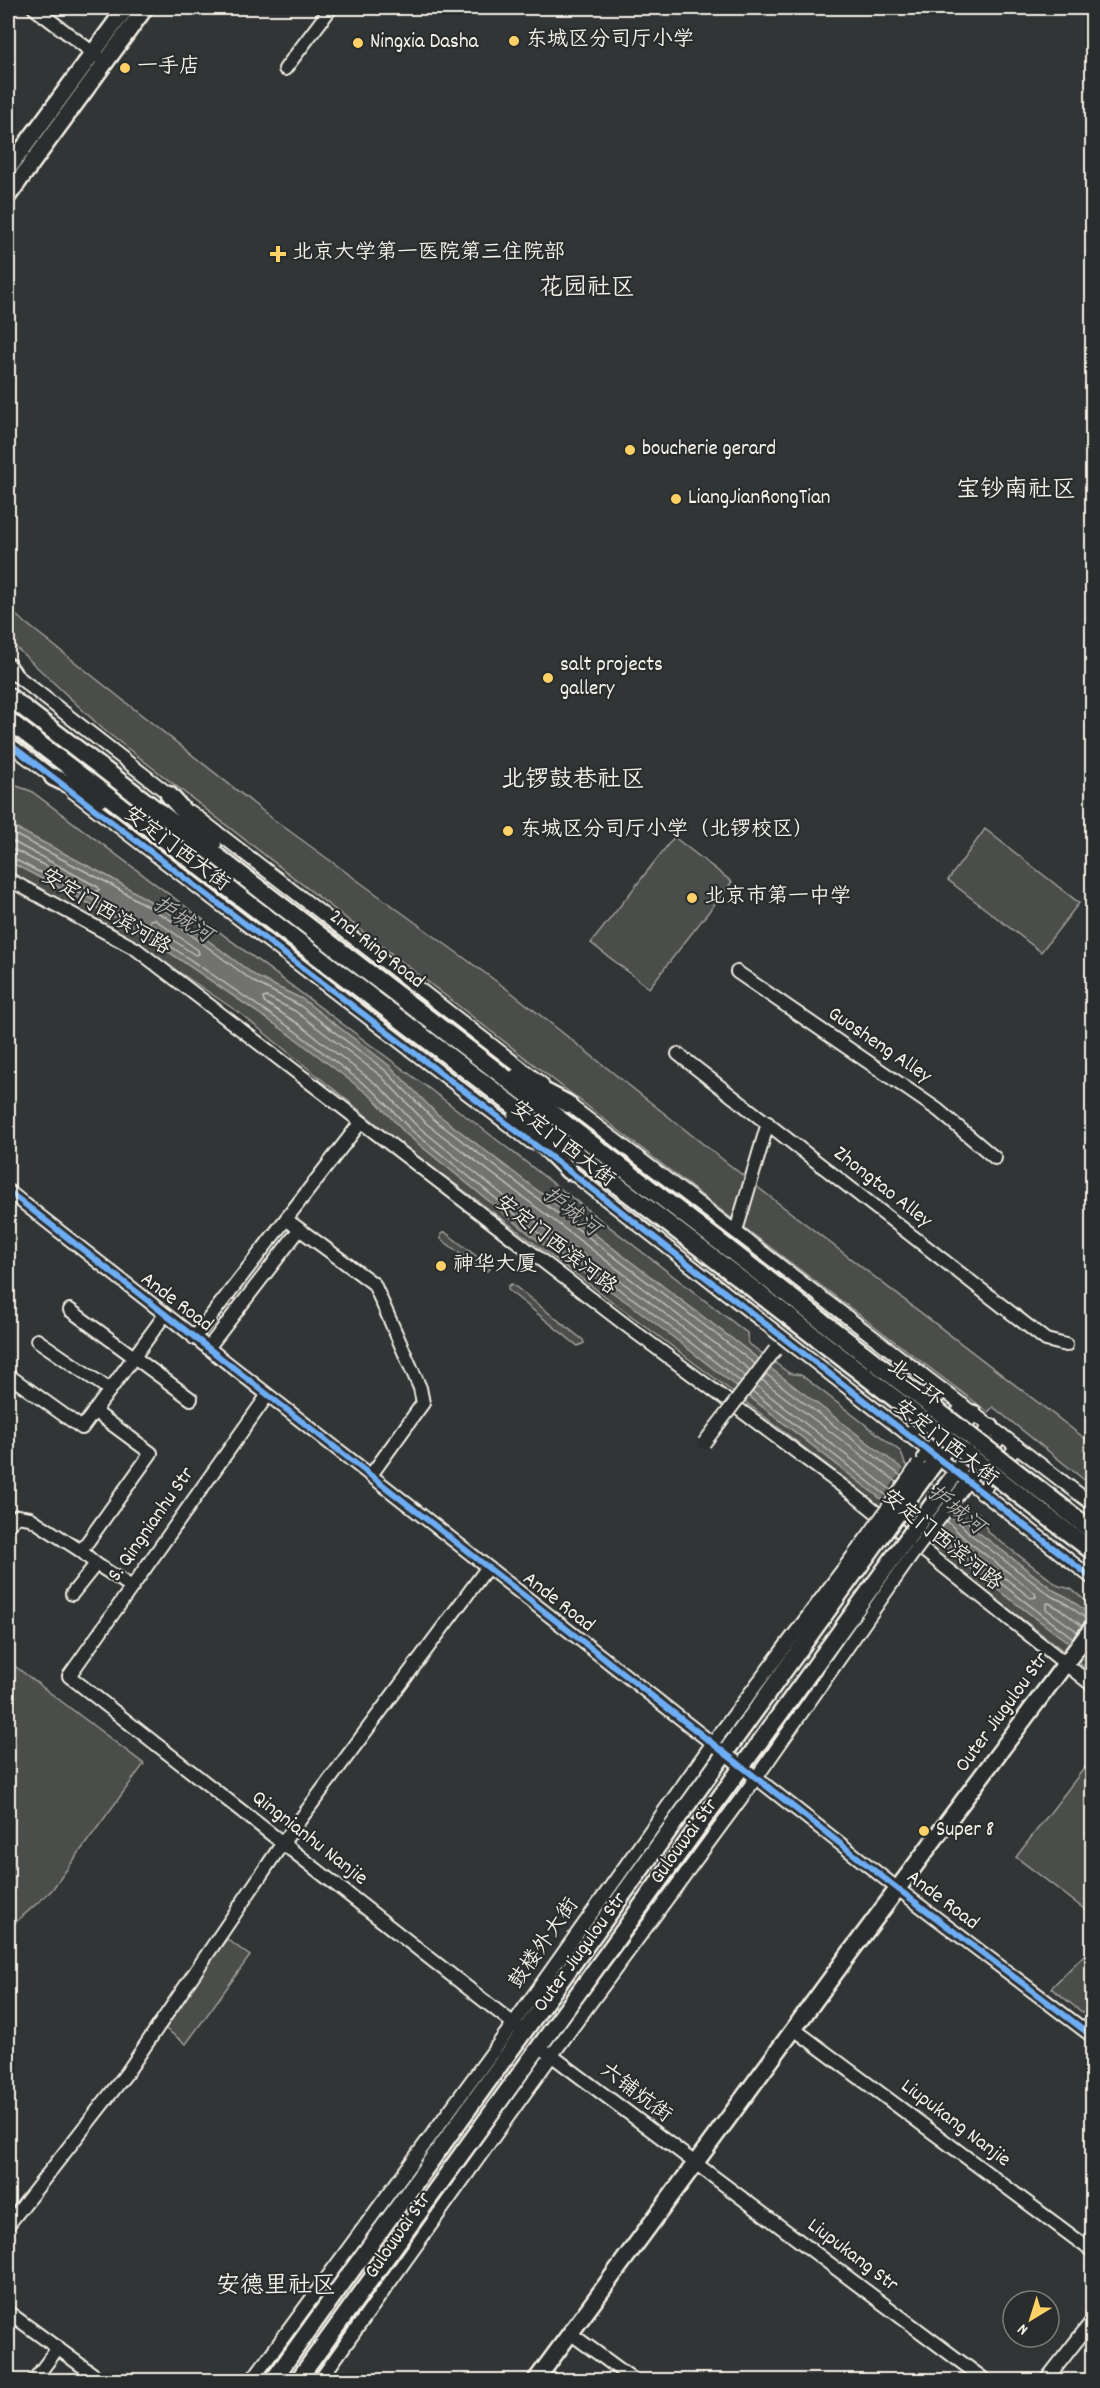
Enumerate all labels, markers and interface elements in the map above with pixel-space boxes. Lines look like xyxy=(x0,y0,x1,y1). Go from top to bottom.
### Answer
place label: 东城区分司厅小学 xyxy=(526,26,694,56)
place label: Ningxia Dasha xyxy=(370,28,480,58)
marker: 东城区分司厅小学 xyxy=(507,34,521,48)
marker: Ningxia Dasha xyxy=(351,36,365,50)
place label: 一手店 xyxy=(137,53,200,83)
marker: 一手店 xyxy=(118,61,132,75)
place label: 北京大学第一医院第三住院部 xyxy=(292,239,565,269)
marker: 北京大学第一医院第三住院部 xyxy=(269,245,287,263)
district label: 花园社区 xyxy=(539,272,635,306)
place label: boucherie gerard xyxy=(642,435,776,465)
marker: boucherie gerard xyxy=(623,443,637,457)
district label: 宝钞南社区 xyxy=(956,474,1076,508)
place label: LiangJianRongTian xyxy=(688,484,831,514)
marker: LiangJianRongTian xyxy=(669,492,683,506)
place label: salt projects gallery xyxy=(560,651,663,705)
marker: salt projects gallery xyxy=(541,671,555,685)
district label: 北锣鼓巷社区 xyxy=(501,764,645,798)
street label: 安定门西大街 xyxy=(117,800,235,900)
place label: 东城区分司厅小学（北锣校区） xyxy=(520,816,814,846)
marker: 东城区分司厅小学（北锣校区） xyxy=(501,824,515,838)
street label: 安定门西滨河路 xyxy=(34,862,176,964)
place label: 北京市第一中学 xyxy=(704,883,851,913)
water label: 护城河 xyxy=(146,890,221,954)
marker: 北京市第一中学 xyxy=(685,891,699,905)
street label: 2nd. Ring Road xyxy=(322,903,430,997)
street label: Guosheng Alley xyxy=(821,1000,937,1092)
street label: 安定门西大街 xyxy=(503,1094,621,1196)
street label: Zhongtao Alley xyxy=(826,1140,938,1236)
water label: 护城河 xyxy=(534,1180,608,1247)
street label: 安定门西滨河路 xyxy=(488,1189,622,1303)
place label: 神华大厦 xyxy=(453,1251,537,1281)
marker: 神华大厦 xyxy=(434,1259,448,1273)
street label: Ande Road xyxy=(133,1266,219,1340)
street label: 北二环 xyxy=(880,1353,948,1415)
street label: 安定门西大街 xyxy=(886,1393,1004,1495)
street label: S. Qingnianhu Str xyxy=(101,1461,203,1588)
water label: 护城河 xyxy=(919,1478,993,1545)
street label: 安定门西滨河路 xyxy=(874,1483,1008,1599)
street label: Ande Road xyxy=(516,1565,600,1641)
street label: Outer Jiugulou Str xyxy=(949,1646,1057,1779)
street label: Qingnianhu Nanjie xyxy=(245,1784,373,1894)
street label: Gulouwai Str xyxy=(644,1793,727,1891)
place label: Super 8 xyxy=(936,1816,994,1846)
marker: Super 8 xyxy=(917,1824,931,1838)
street label: Ande Road xyxy=(899,1864,985,1938)
street label: Outer Jiugulou Str xyxy=(527,1886,635,2019)
street label: 鼓楼外大街 xyxy=(503,1892,587,1996)
street label: 六铺炕街 xyxy=(592,2057,678,2131)
street label: Liupukang Nanjie xyxy=(894,2073,1016,2175)
street label: Gulouwai Str xyxy=(358,2186,440,2286)
street label: Liupukang Str xyxy=(800,2212,904,2300)
district label: 安德里社区 xyxy=(216,2270,336,2304)
north arrow xyxy=(1001,2289,1061,2349)
text: N xyxy=(1013,2317,1033,2340)

